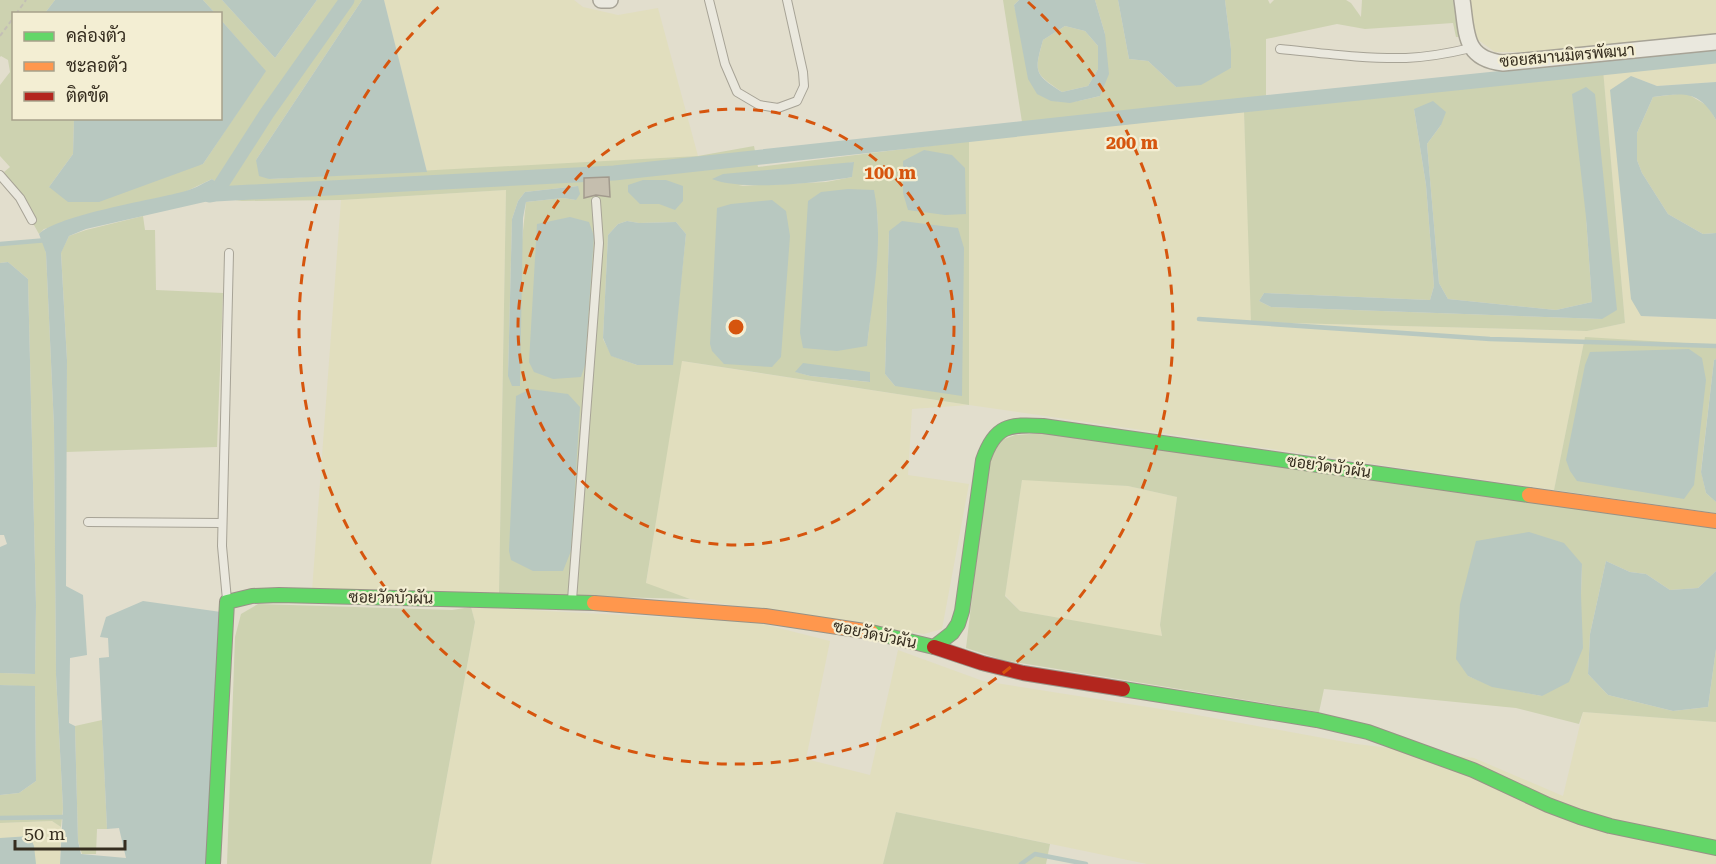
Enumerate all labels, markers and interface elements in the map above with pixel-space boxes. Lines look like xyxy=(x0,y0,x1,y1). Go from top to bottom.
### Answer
legend xyxy=(12,12,222,120)
text: คล่องตัว xyxy=(66,24,126,46)
street label: ซอยสมานมิตรพัฒนา xyxy=(1499,39,1635,71)
text: ชะลอตัว xyxy=(66,55,128,76)
text: ติดขัด xyxy=(66,85,109,106)
text: 200 m xyxy=(1106,132,1159,153)
text: 100 m xyxy=(864,162,917,183)
centre of rings xyxy=(726,317,746,337)
street label: ซอยวัดบัวผัน xyxy=(1286,450,1372,482)
street label: ซอยวัดบัวผัน xyxy=(348,586,434,608)
street label: ซอยวัดบัวผัน xyxy=(831,615,919,653)
scale bar xyxy=(15,813,124,851)
text: 50 m xyxy=(24,823,65,844)

